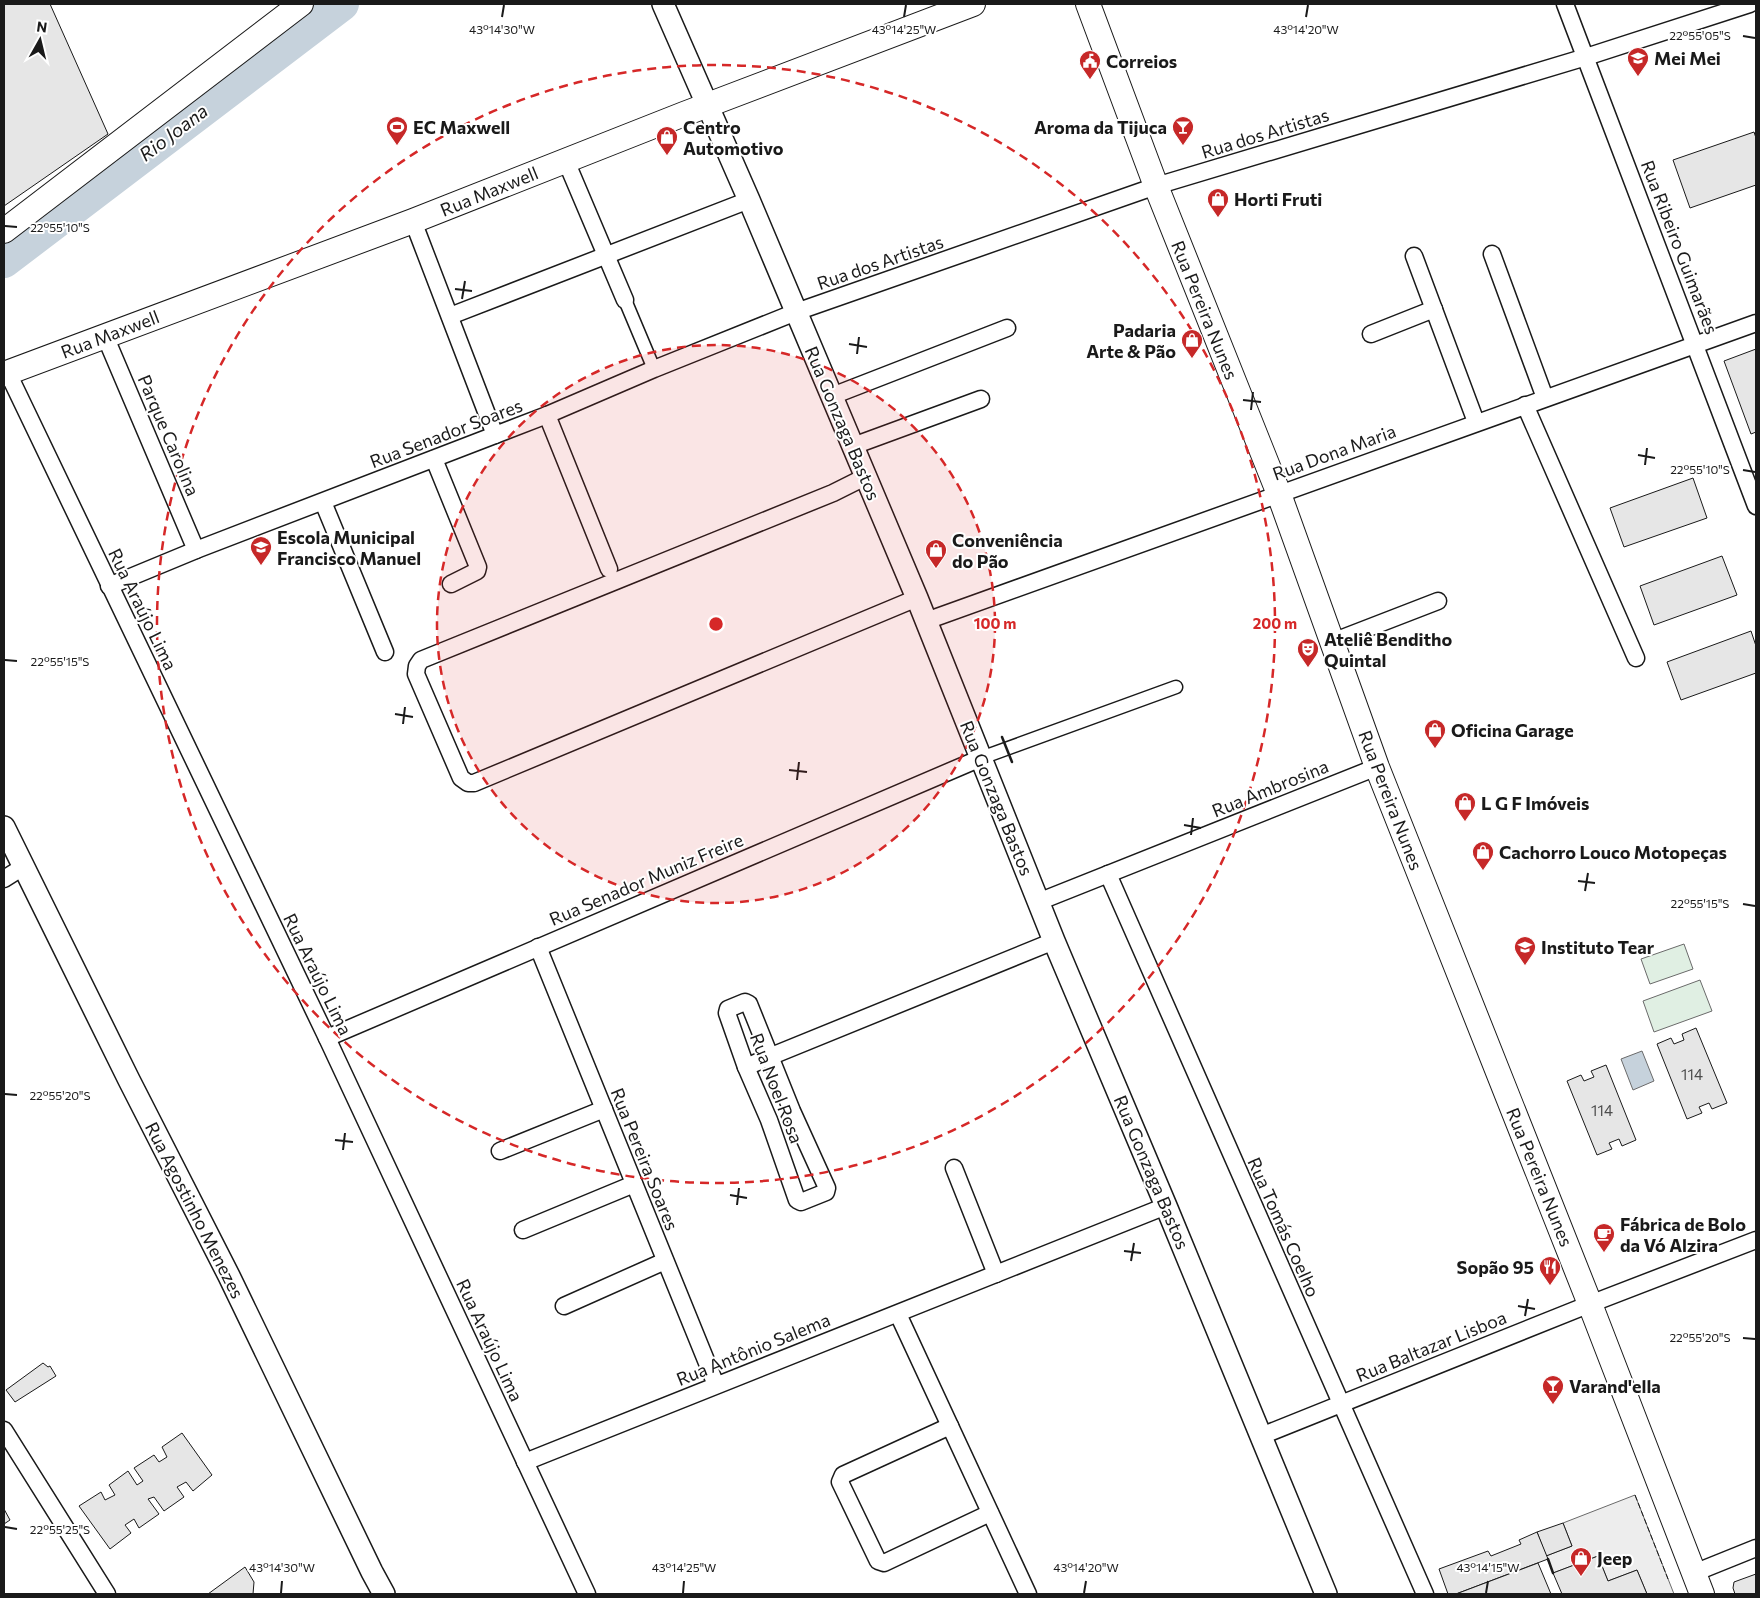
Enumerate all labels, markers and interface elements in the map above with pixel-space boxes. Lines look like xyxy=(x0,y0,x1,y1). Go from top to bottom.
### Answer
north arrow xyxy=(15,15,65,65)
text: N xyxy=(35,17,48,36)
text: 43°14'30"W xyxy=(469,22,535,36)
text: 43°14'25"W xyxy=(872,22,936,36)
text: 43°14'20"W xyxy=(1273,22,1339,36)
text: 22°55'05"S xyxy=(1669,28,1731,42)
school or university icon: Mei Mei xyxy=(1626,46,1650,77)
place label: Mei Mei xyxy=(1654,47,1721,69)
public building icon: Correios xyxy=(1078,49,1102,80)
place label: Correios xyxy=(1106,50,1177,72)
water label: Rio Joana xyxy=(134,99,212,165)
street label: Rua dos Artistas xyxy=(1199,103,1331,163)
sports icon: EC Maxwell xyxy=(385,115,409,146)
bar icon: Aroma da Tijuca xyxy=(1171,115,1195,146)
place label: EC Maxwell xyxy=(413,116,510,138)
place label: Centro Automotivo xyxy=(683,116,784,159)
place label: Aroma da Tijuca xyxy=(1034,116,1167,138)
shop icon: Centro Automotivo xyxy=(655,125,679,156)
street label: Rua Ribeiro Guimarães xyxy=(1637,157,1723,337)
street label: Rua Maxwell xyxy=(437,161,541,221)
shop icon: Horti Fruti xyxy=(1206,187,1230,218)
place label: Horti Fruti xyxy=(1234,188,1322,210)
text: 22°55'10"S xyxy=(30,220,90,234)
street label: Rua dos Artistas xyxy=(814,230,946,294)
street label: Rua Pereira Nunes xyxy=(1167,237,1243,383)
street label: Rua Maxwell xyxy=(58,305,162,363)
place label: Padaria Arte & Pão xyxy=(1086,319,1176,362)
shop icon: Padaria Arte & Pão xyxy=(1180,328,1204,359)
street label: Rua Gonzaga Bastos xyxy=(801,343,885,503)
street label: Parque Carolina xyxy=(134,371,204,499)
street label: Rua Senador Soares xyxy=(367,394,525,472)
street label: Rua Dona Maria xyxy=(1269,419,1399,485)
text: 22°55'10"S xyxy=(1670,462,1730,476)
place label: Escola Municipal Francisco Manuel xyxy=(277,526,421,569)
place label: Conveniência do Pão xyxy=(952,529,1063,572)
school or university icon: Escola Municipal Francisco Manuel xyxy=(249,535,273,566)
shop icon: Conveniência do Pão xyxy=(924,538,948,569)
street label: Rua Araújo Lima xyxy=(104,545,182,673)
text: 100 m xyxy=(974,614,1016,632)
text: 200 m xyxy=(1253,614,1297,632)
centre of rings xyxy=(707,615,725,633)
place label: Ateliê Benditho Quintal xyxy=(1324,628,1452,671)
theatre icon: Ateliê Benditho Quintal xyxy=(1296,637,1320,668)
text: 22°55'15"S xyxy=(31,654,89,668)
street label: Rua Gonzaga Bastos xyxy=(956,717,1038,879)
shop icon: Oficina Garage xyxy=(1423,718,1447,749)
place label: Oficina Garage xyxy=(1451,719,1574,741)
street label: Rua Pereira Nunes xyxy=(1354,727,1428,873)
street label: Rua Ambrosina xyxy=(1209,755,1331,821)
shop icon: L G F Imóveis xyxy=(1453,791,1477,822)
place label: L G F Imóveis xyxy=(1481,792,1589,814)
street label: Rua Senador Muniz Freire xyxy=(546,828,746,930)
shop icon: Cachorro Louco Motopeças xyxy=(1471,840,1495,871)
place label: Cachorro Louco Motopeças xyxy=(1499,841,1727,863)
text: 22°55'15"S xyxy=(1671,896,1729,910)
street label: Rua Araújo Lima xyxy=(279,910,357,1038)
school or university icon: Instituto Tear xyxy=(1513,935,1537,966)
place label: Instituto Tear xyxy=(1541,936,1655,958)
street label: Rua Noel Rosa xyxy=(746,1030,808,1146)
house number: 114 xyxy=(1681,1065,1703,1083)
street label: Rua Pereira Soares xyxy=(606,1085,684,1233)
text: 22°55'20"S xyxy=(29,1088,91,1102)
street label: Rua Gonzaga Bastos xyxy=(1110,1092,1194,1252)
house number: 114 xyxy=(1591,1101,1613,1119)
street label: Rua Pereira Nunes xyxy=(1502,1104,1578,1250)
street label: Rua Agostinho Menezes xyxy=(141,1118,249,1302)
street label: Rua Tomás Coelho xyxy=(1243,1154,1325,1300)
place label: Fábrica de Bolo da Vó Alzira xyxy=(1620,1213,1746,1256)
cafe icon: Fábrica de Bolo da Vó Alzira xyxy=(1592,1222,1616,1253)
restaurant icon: Sopão 95 xyxy=(1538,1255,1562,1286)
place label: Sopão 95 xyxy=(1457,1256,1534,1278)
street label: Rua Araújo Lima xyxy=(452,1275,528,1405)
street label: Rua Baltazar Lisboa xyxy=(1353,1306,1509,1386)
street label: Rua Antônio Salema xyxy=(673,1308,833,1390)
text: 22°55'20"S xyxy=(1669,1330,1731,1344)
bar icon: Varand'ella xyxy=(1541,1374,1565,1405)
place label: Varand'ella xyxy=(1569,1375,1661,1397)
text: 22°55'25"S xyxy=(30,1522,90,1536)
shop icon: Jeep xyxy=(1569,1546,1593,1577)
place label: Jeep xyxy=(1597,1547,1633,1569)
text: 43°14'30"W xyxy=(249,1560,315,1574)
text: 43°14'25"W xyxy=(652,1560,716,1574)
text: 43°14'20"W xyxy=(1053,1560,1119,1574)
text: 43°14'15"W xyxy=(1456,1560,1520,1574)

